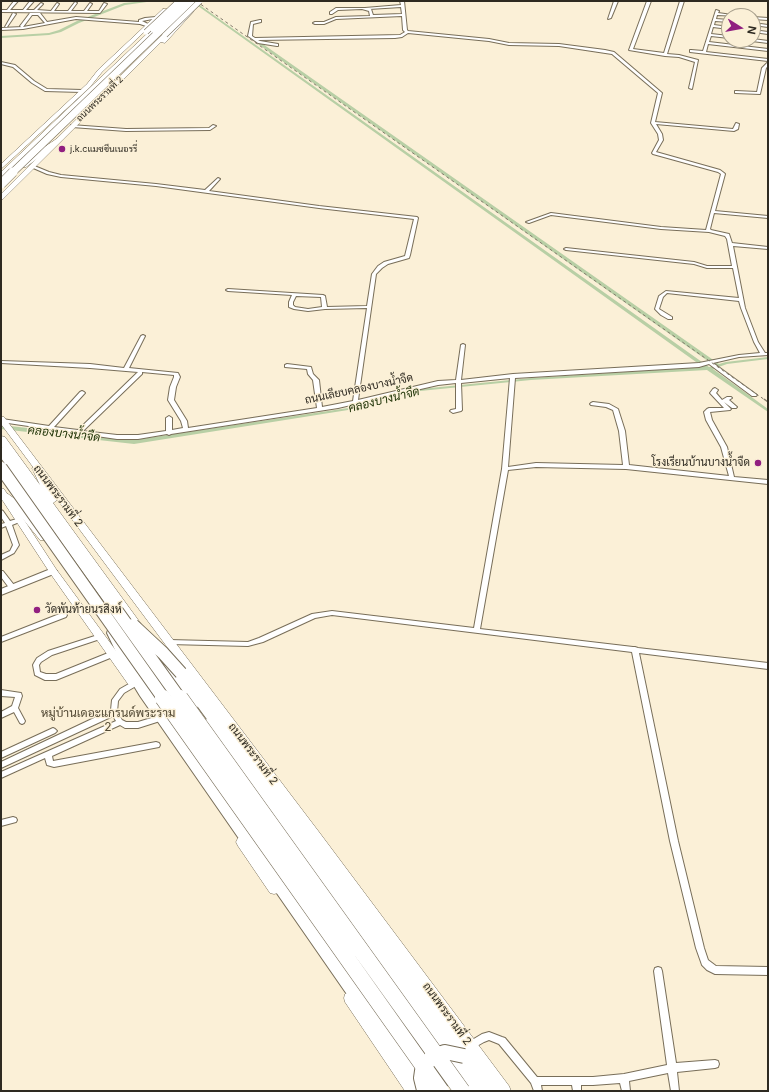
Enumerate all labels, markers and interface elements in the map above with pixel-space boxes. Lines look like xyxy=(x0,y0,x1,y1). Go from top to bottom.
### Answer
north arrow xyxy=(721,8,761,48)
text: N xyxy=(744,25,759,36)
street label: ถนนพระรามที่ 2 xyxy=(74,74,126,124)
marker: j.k.cแมชชีนเนอรรี่ xyxy=(57,144,67,154)
place label: j.k.cแมชชีนเนอรรี่ xyxy=(70,144,137,154)
street label: ถนนเลียบคลองบางน้ำจืด xyxy=(304,371,414,407)
water label: คลองบางน้ำจืด xyxy=(347,384,421,416)
water label: คลองบางน้ำจืด xyxy=(27,423,101,445)
place label: โรงเรียนบ้านบางนํ้าจืด xyxy=(652,456,750,470)
marker: โรงเรียนบ้านบางนํ้าจืด xyxy=(753,458,763,468)
street label: ถนนพระรามที่ 2 xyxy=(30,462,86,530)
place label: วัดพันท้ายนรสิงห์ xyxy=(45,603,122,617)
marker: วัดพันท้ายนรสิงห์ xyxy=(32,605,42,615)
district label: หมู่บ้านเดอะแกรนด์พระราม 2 xyxy=(41,706,175,734)
street label: ถนนพระรามที่ 2 xyxy=(225,720,281,788)
street label: ถนนพระรามที่ 2 xyxy=(420,980,474,1048)

